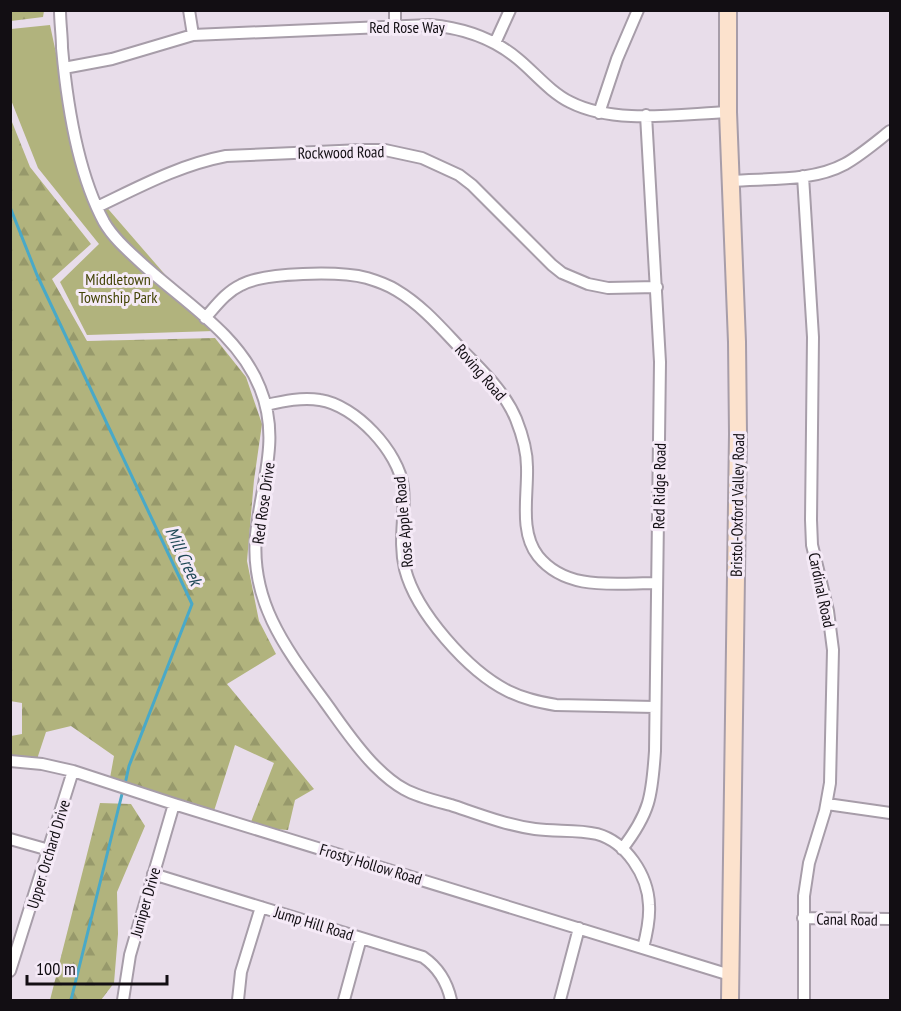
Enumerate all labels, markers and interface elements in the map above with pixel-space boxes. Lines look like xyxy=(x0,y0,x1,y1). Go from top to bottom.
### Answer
street label: Red Rose Way xyxy=(369,17,445,37)
street label: Rockwood Road xyxy=(298,141,385,163)
park label: Middletown Township Park xyxy=(79,269,158,307)
street label: Roving Road xyxy=(451,340,511,404)
street label: Bristol-Oxford Valley Road xyxy=(726,433,748,577)
street label: Red Ridge Road xyxy=(648,443,670,529)
street label: Red Rose Drive xyxy=(247,461,279,545)
street label: Rose Apple Road xyxy=(389,476,417,568)
water label: Mill Creek xyxy=(160,523,208,591)
street label: Cardinal Road xyxy=(804,551,840,629)
street label: Upper Orchard Drive xyxy=(22,797,74,911)
street label: Frosty Hollow Road xyxy=(317,839,425,889)
street label: Juniper Drive xyxy=(125,865,164,940)
street label: Jump Hill Road xyxy=(271,901,356,945)
street label: Canal Road xyxy=(816,908,878,930)
scale bar xyxy=(27,948,166,986)
text: 100 m xyxy=(36,957,76,980)

